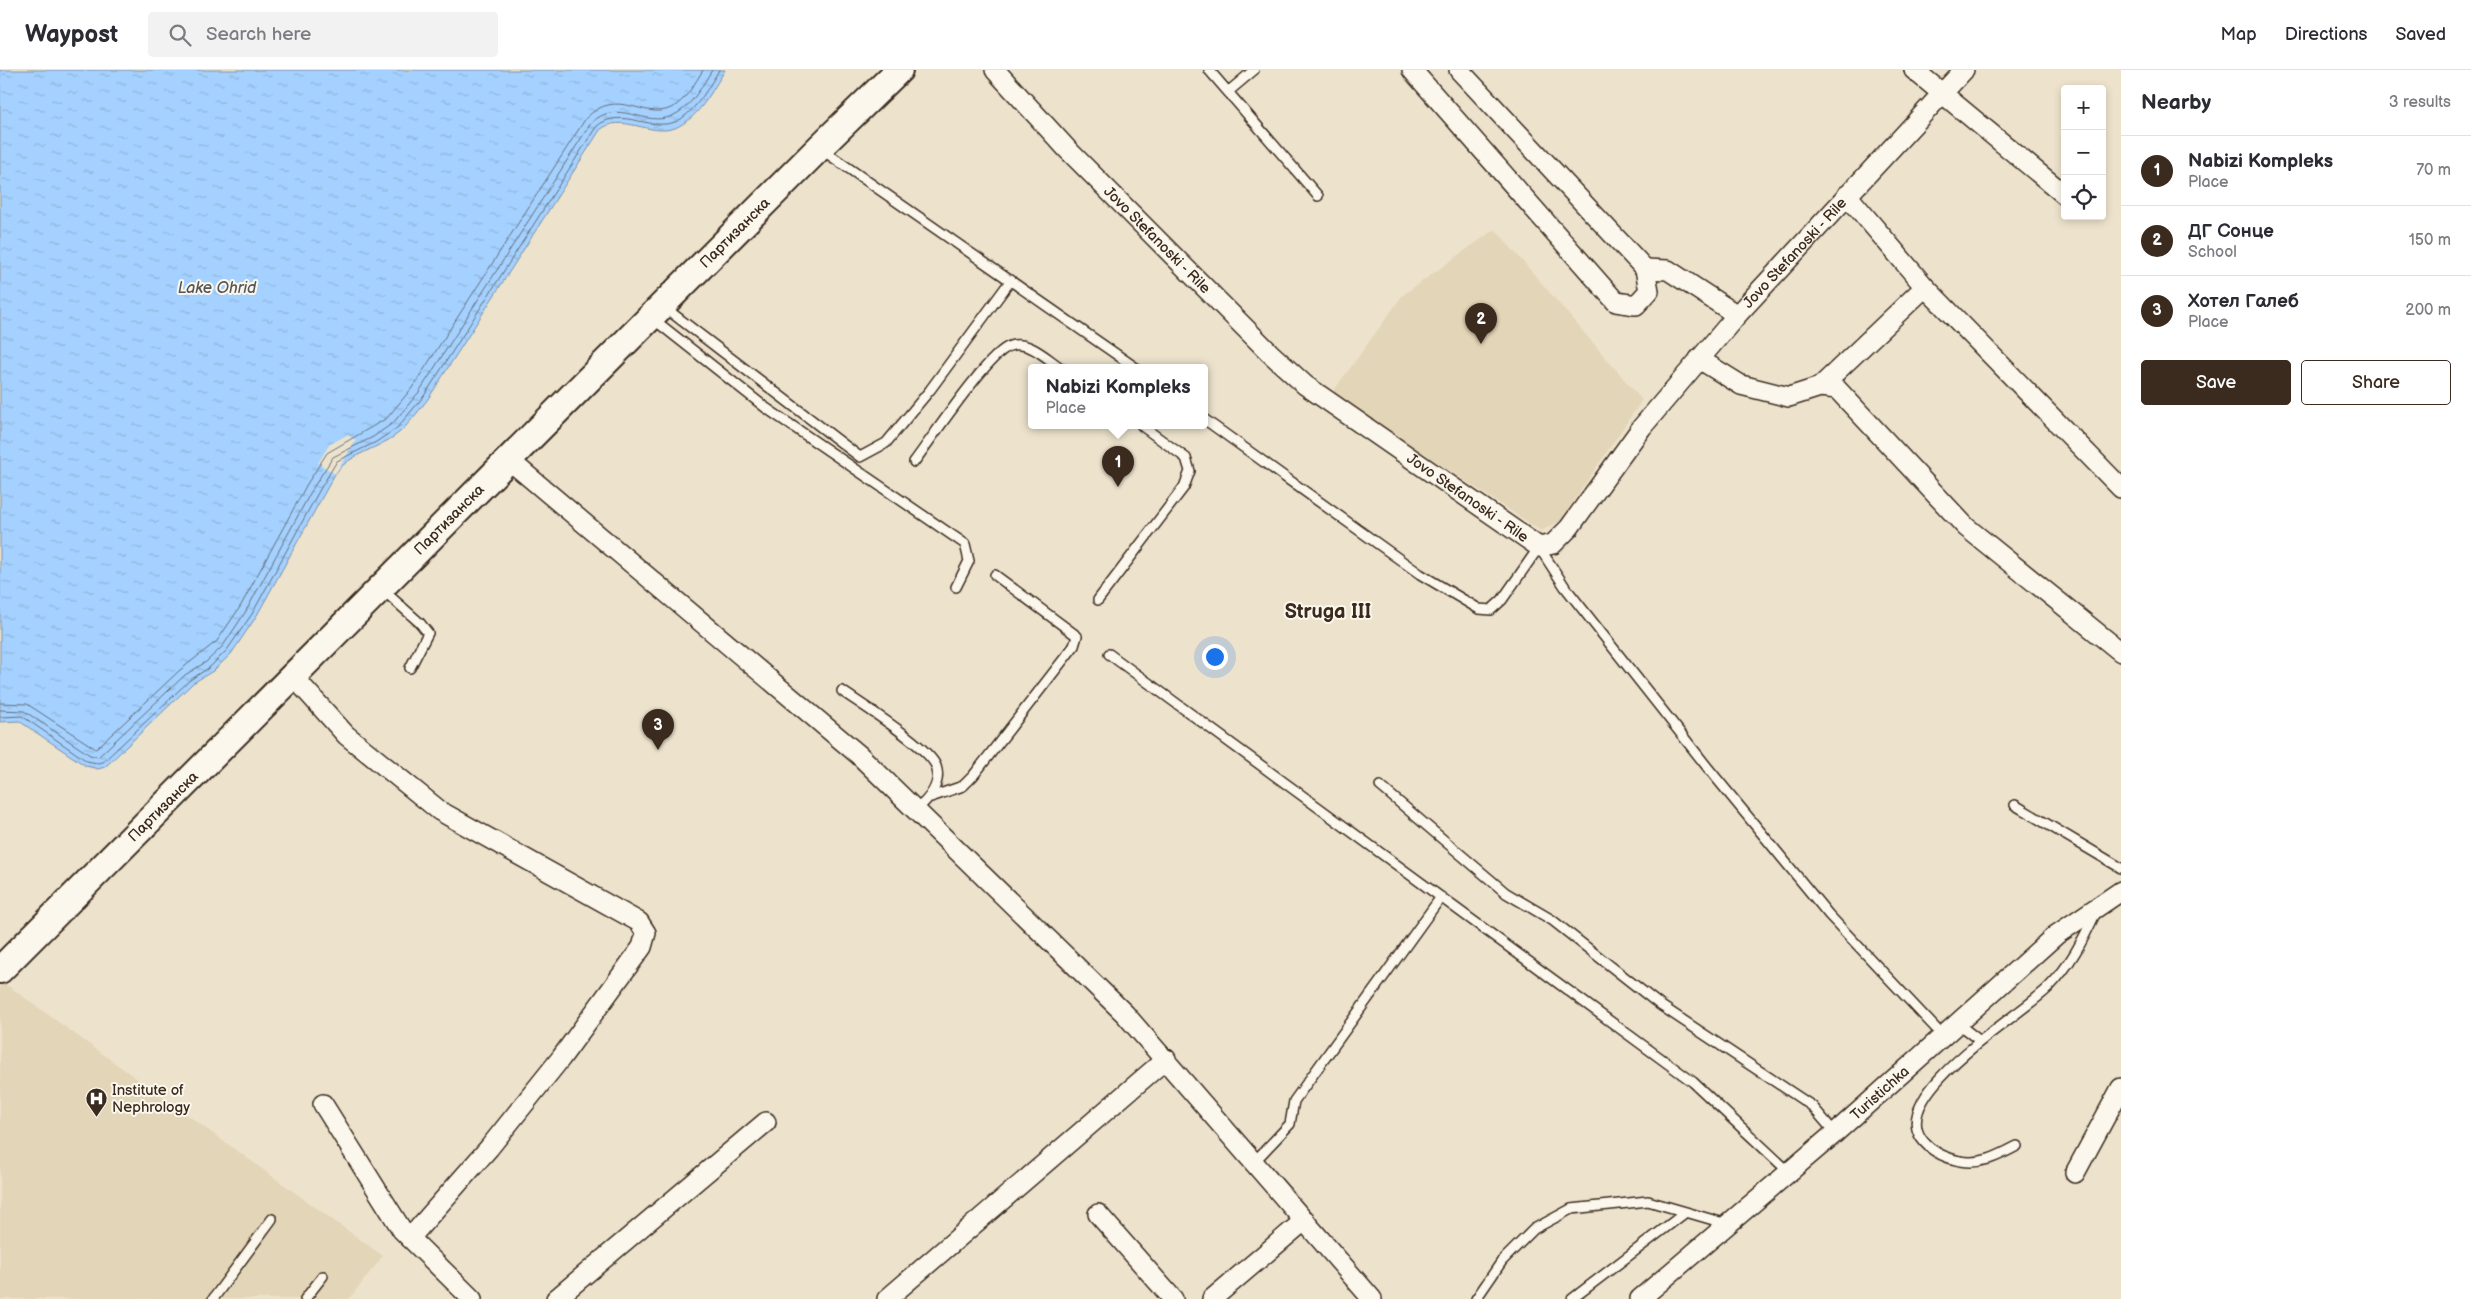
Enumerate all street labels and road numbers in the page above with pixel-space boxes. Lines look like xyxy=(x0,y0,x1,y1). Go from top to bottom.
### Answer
street label: Jovo Stefanoski - Rile xyxy=(1099,182,1215,298)
street label: Партизанска xyxy=(696,193,774,272)
street label: Jovo Stefanoski - Rile xyxy=(1739,194,1851,312)
street label: Jovo Stefanoski - Rile xyxy=(1403,449,1532,547)
street label: Партизанска xyxy=(410,480,489,559)
street label: Партизанска xyxy=(124,767,203,846)
street label: Turistichka xyxy=(1847,1062,1913,1125)

